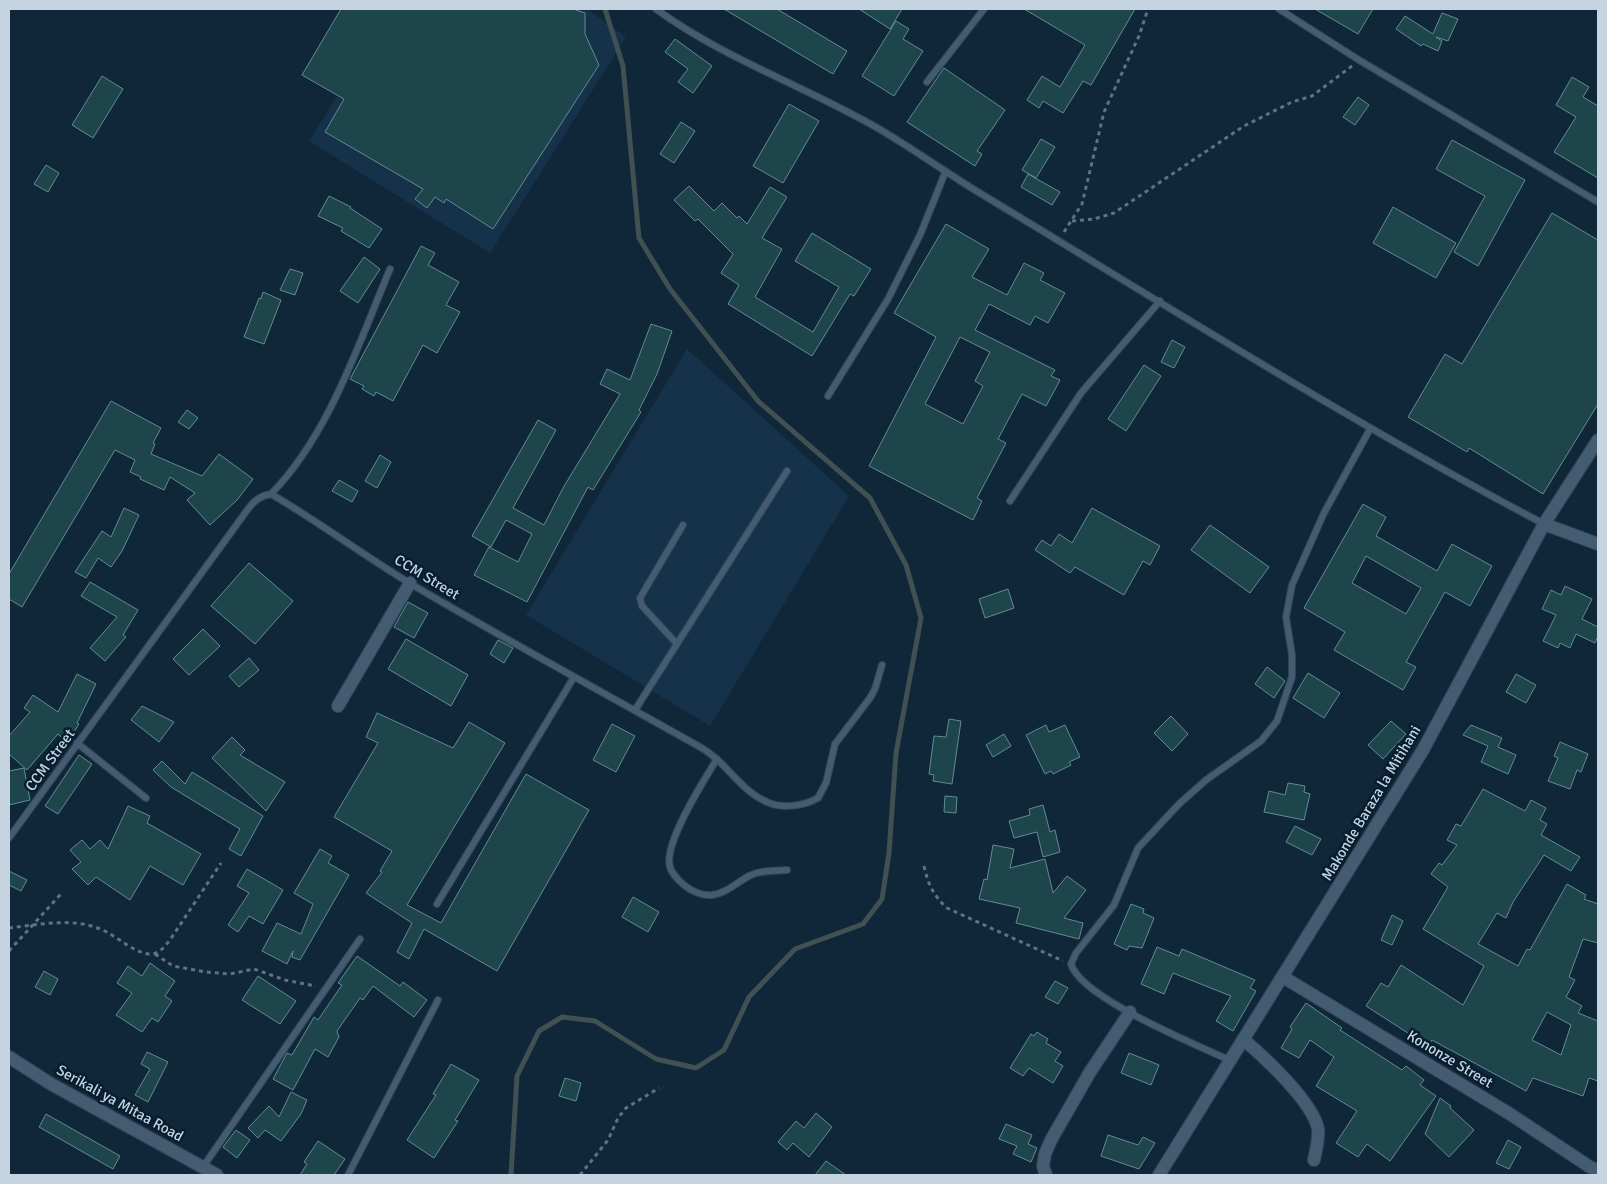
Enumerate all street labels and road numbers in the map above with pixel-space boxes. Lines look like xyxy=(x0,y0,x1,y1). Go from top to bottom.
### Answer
street label: CCM Street xyxy=(391,551,463,603)
street label: Makonde Baraza la Mitihani xyxy=(1317,722,1425,884)
street label: CCM Street xyxy=(21,725,79,795)
street label: Kononze Street xyxy=(1404,1026,1496,1092)
street label: Serikali ya Mitaa Road xyxy=(53,1061,187,1145)

